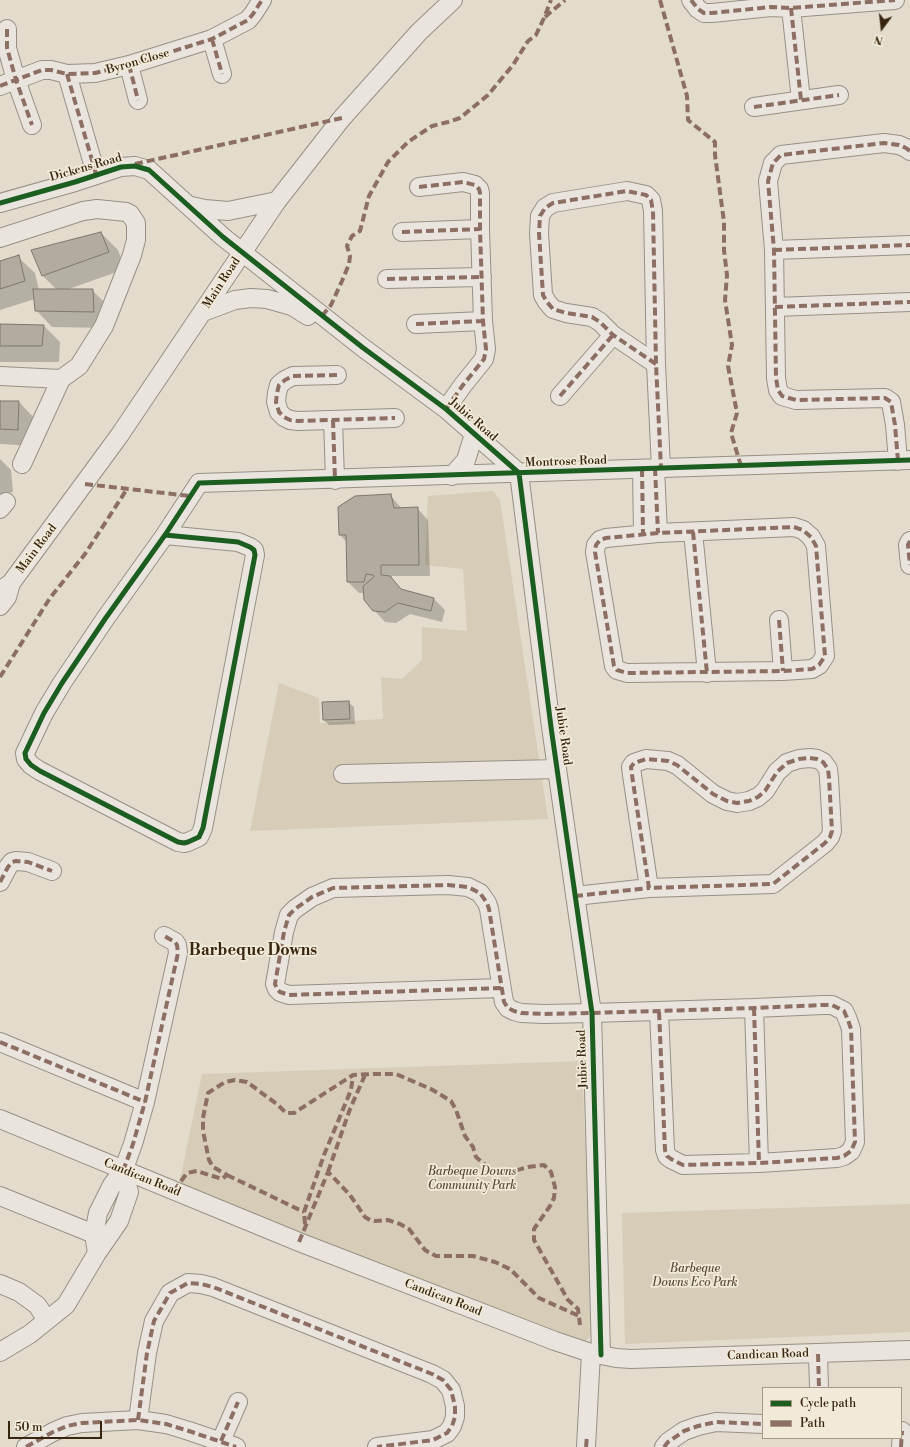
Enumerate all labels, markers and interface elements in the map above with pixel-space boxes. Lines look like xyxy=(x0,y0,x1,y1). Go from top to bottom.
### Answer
north arrow xyxy=(862,8,902,48)
text: N xyxy=(873,32,885,47)
street label: Byron Close xyxy=(105,46,171,78)
street label: Dickens Road xyxy=(48,151,124,185)
street label: Main Road xyxy=(200,255,244,311)
street label: Jubie Road xyxy=(446,395,500,445)
street label: Montrose Road xyxy=(525,453,607,471)
street label: Main Road xyxy=(14,521,60,577)
street label: Jubie Road xyxy=(552,706,574,766)
district label: Barbeque Downs xyxy=(189,941,317,961)
street label: Jubie Road xyxy=(575,1029,591,1089)
street label: Candican Road xyxy=(101,1156,183,1200)
park label: Barbeque Downs Community Park xyxy=(428,1165,516,1193)
park label: Barbeque Downs Eco Park xyxy=(652,1262,738,1290)
street label: Candican Road xyxy=(402,1277,484,1319)
street label: Candican Road xyxy=(727,1346,809,1364)
legend xyxy=(762,1387,902,1439)
text: Cycle path xyxy=(800,1396,856,1411)
scale bar xyxy=(10,1413,104,1439)
text: Path xyxy=(800,1416,825,1431)
text: 50 m xyxy=(15,1420,43,1435)

